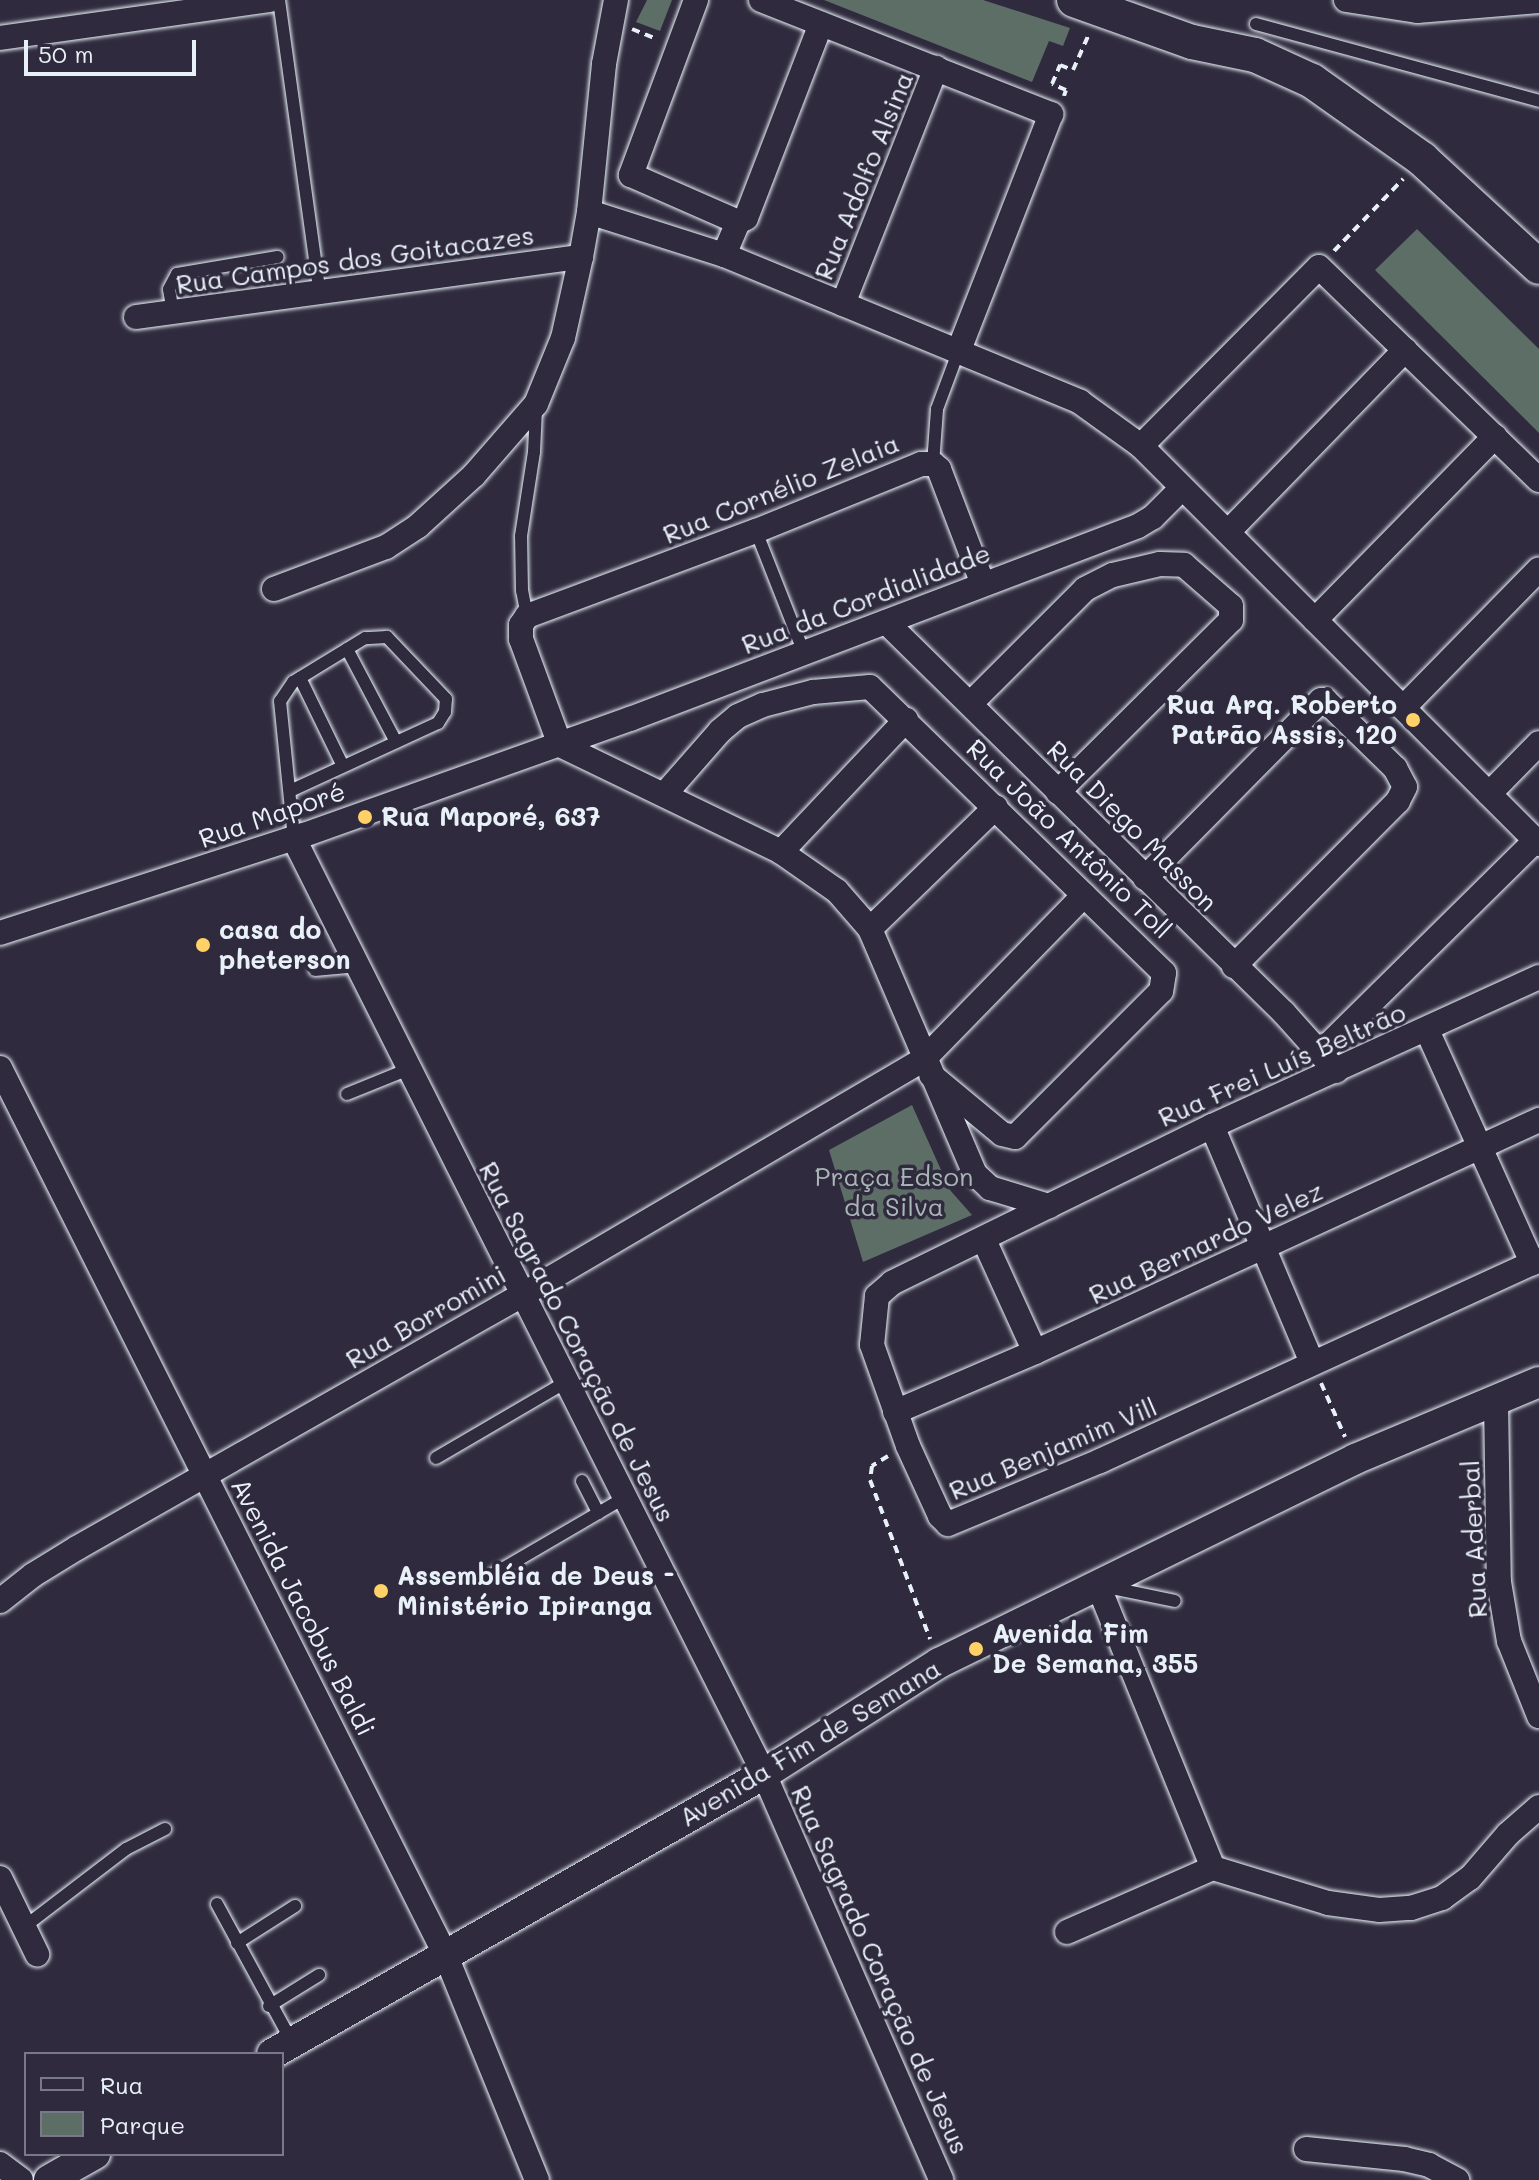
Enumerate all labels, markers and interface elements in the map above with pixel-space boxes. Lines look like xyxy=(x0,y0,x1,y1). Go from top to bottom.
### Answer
scale bar xyxy=(28,24,200,74)
text: 50 m xyxy=(38,38,94,69)
street label: Rua Adolfo Alsina xyxy=(808,68,920,284)
street label: Rua Campos dos Goitacazes xyxy=(174,219,536,301)
street label: Rua Cornélio Zelaia xyxy=(659,427,903,551)
street label: Rua da Cordialidade xyxy=(737,537,995,661)
place label: Rua Arq. Roberto Patrão Assis, 120 xyxy=(1166,689,1397,750)
marker: Rua Arq. Roberto Patrão Assis, 120 xyxy=(1404,711,1422,729)
street label: Rua João Antônio Toll xyxy=(960,733,1178,945)
street label: Rua Diego Masson xyxy=(1040,734,1224,918)
street label: Rua Maporé xyxy=(195,775,349,855)
place label: Rua Maporé, 637 xyxy=(381,801,601,833)
marker: Rua Maporé, 637 xyxy=(356,808,374,826)
place label: casa do pheterson xyxy=(219,914,350,976)
marker: casa do pheterson xyxy=(194,936,212,954)
street label: Rua Frei Luís Beltrão xyxy=(1154,996,1410,1134)
street label: Rua Sagrado Coração de Jesus xyxy=(472,1157,682,1527)
park label: Praça Edson da Silva xyxy=(815,1161,973,1222)
street label: Rua Bernardo Velez xyxy=(1084,1175,1328,1311)
street label: Rua Borromini xyxy=(340,1259,512,1375)
street label: Rua Benjamim Vill xyxy=(945,1391,1161,1507)
street label: Rua Aderbal xyxy=(1454,1459,1494,1619)
street label: Avenida Jacobus Baldi xyxy=(224,1473,382,1741)
place label: Assembléia de Deus - Ministério Ipiranga xyxy=(397,1560,674,1622)
marker: Assembléia de Deus - Ministério Ipiranga xyxy=(372,1582,390,1600)
place label: Avenida Fim De Semana, 355 xyxy=(992,1618,1198,1680)
marker: Avenida Fim De Semana, 355 xyxy=(967,1640,985,1658)
street label: Avenida Fim de Semana xyxy=(674,1653,946,1833)
street label: Rua Sagrado Coração de Jesus xyxy=(784,1781,976,2159)
legend xyxy=(24,2052,284,2156)
text: Rua xyxy=(100,2069,143,2100)
text: Parque xyxy=(100,2109,185,2140)

